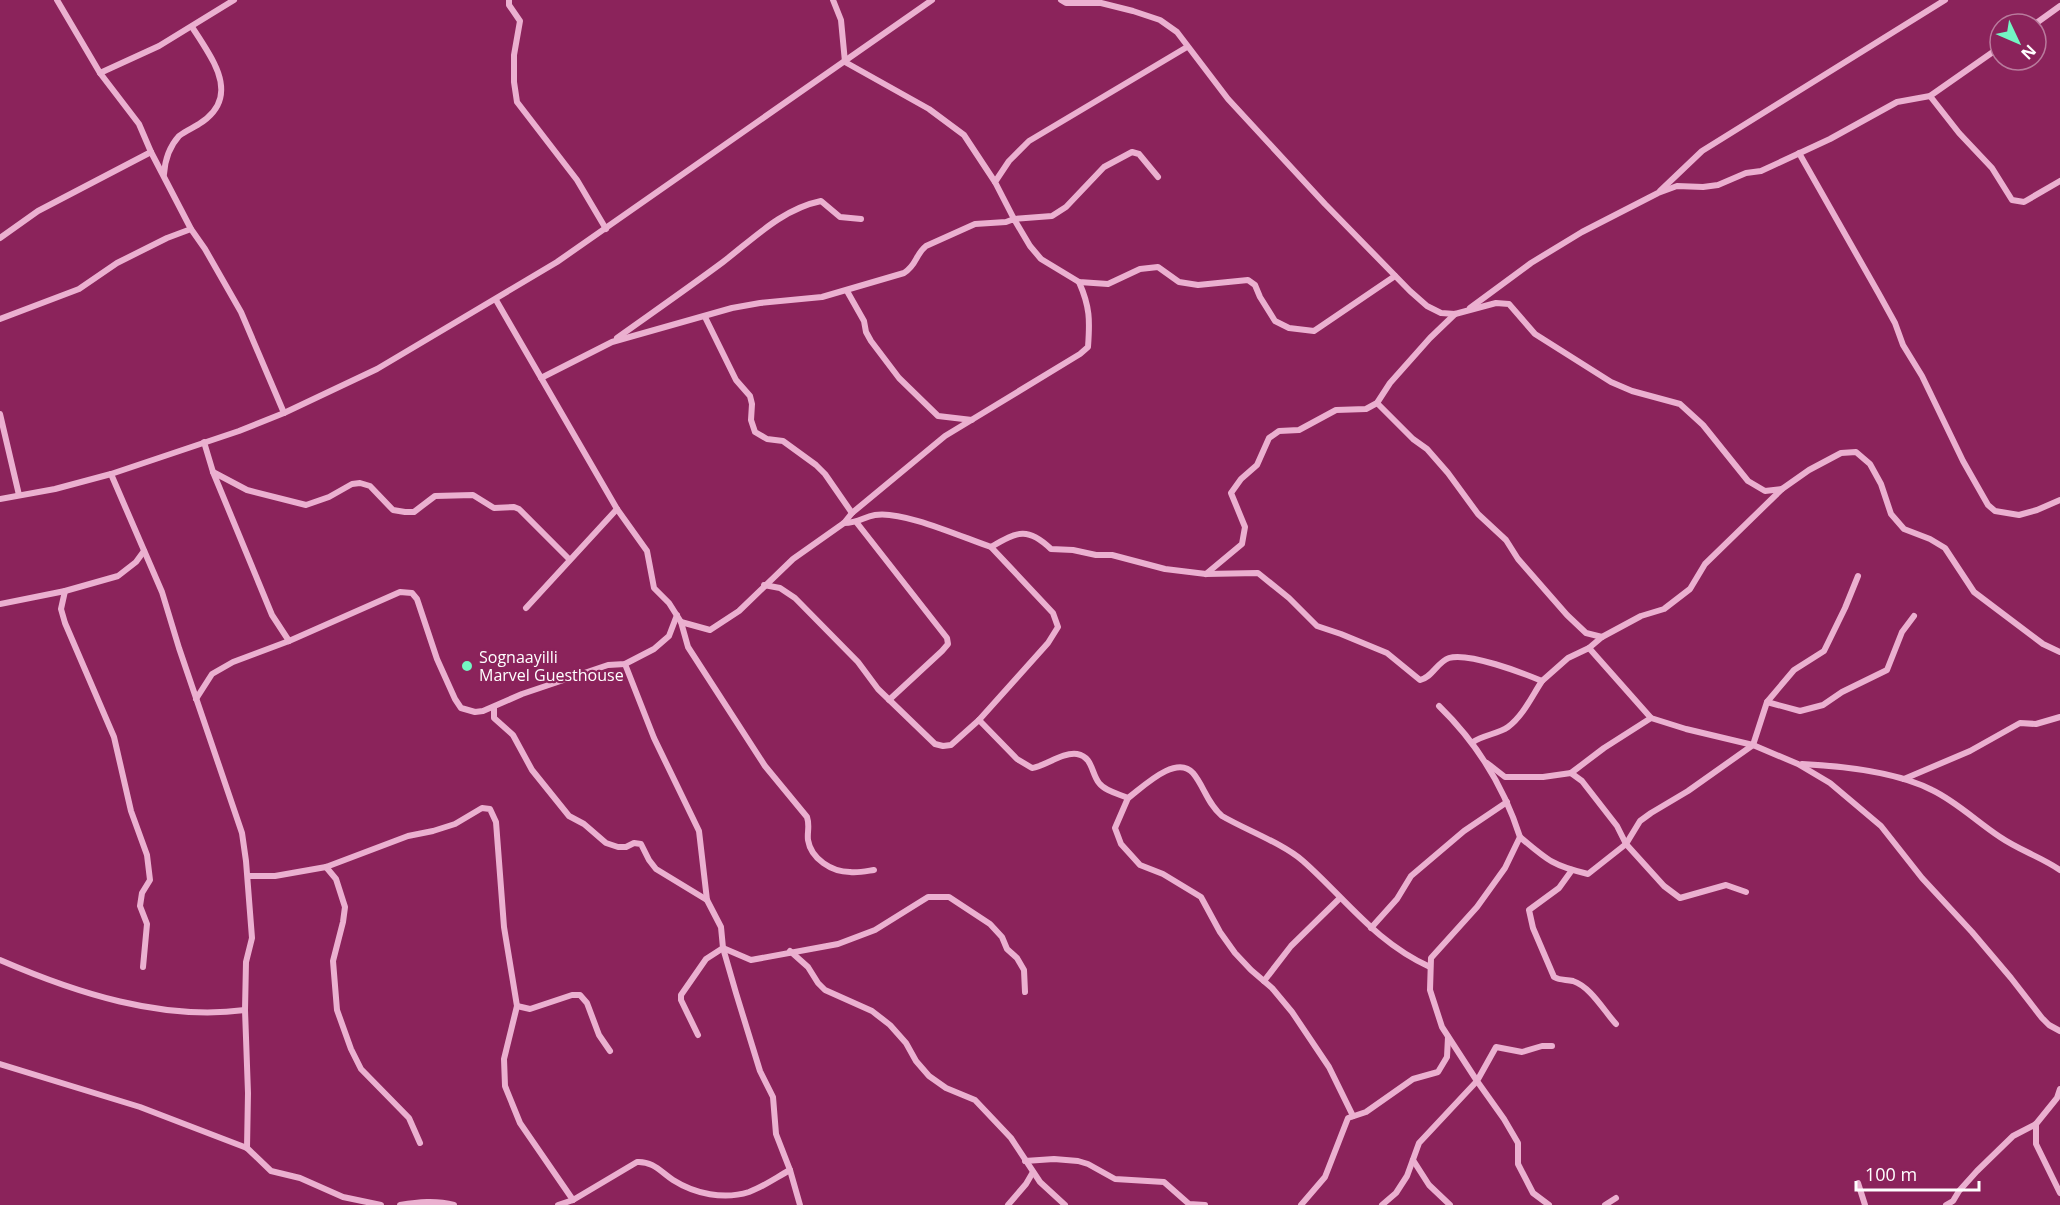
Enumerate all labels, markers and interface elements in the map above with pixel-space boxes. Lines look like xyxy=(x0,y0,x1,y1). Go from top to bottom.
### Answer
north arrow xyxy=(1988,12,2048,72)
text: N xyxy=(2016,40,2041,65)
place label: Sognaayilli Marvel Guesthouse xyxy=(479,646,624,686)
marker: Sognaayilli Marvel Guesthouse xyxy=(460,659,474,673)
scale bar xyxy=(1856,1154,1979,1192)
text: 100 m xyxy=(1865,1162,1917,1186)

